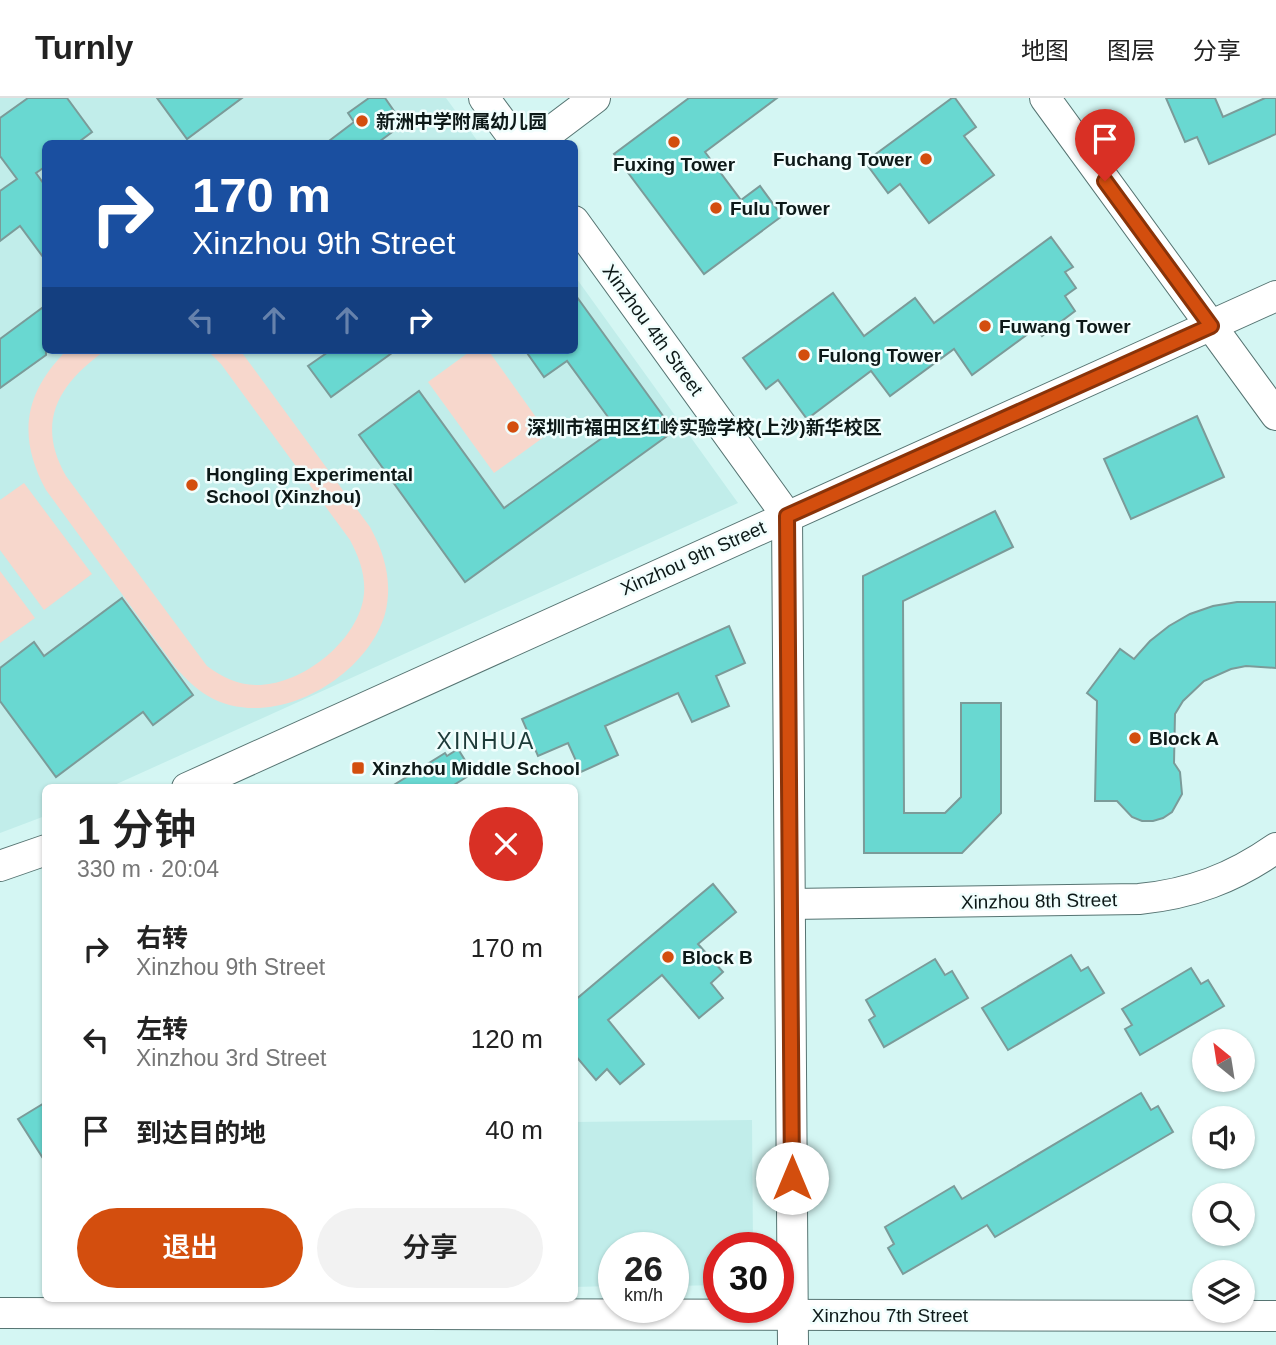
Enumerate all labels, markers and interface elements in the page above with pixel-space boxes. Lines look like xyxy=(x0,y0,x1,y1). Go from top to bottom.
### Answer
text: Turnly xyxy=(35,29,133,66)
text: 地图 xyxy=(1021,37,1069,64)
text: 图层 xyxy=(1107,37,1155,64)
text: 分享 xyxy=(1193,37,1241,64)
pin xyxy=(1075,109,1135,181)
place label: 新洲中学附属幼儿园 xyxy=(376,111,547,132)
marker: 新洲中学附属幼儿园 xyxy=(354,113,370,129)
icon: arrive xyxy=(1086,120,1124,158)
marker: Fuxing Tower xyxy=(666,134,682,150)
place label: Fuchang Tower xyxy=(773,149,913,170)
marker: Fuchang Tower xyxy=(918,151,934,167)
place label: Fuxing Tower xyxy=(613,154,736,175)
icon: right xyxy=(77,168,168,259)
text: 170 m xyxy=(192,168,331,222)
place label: Fulu Tower xyxy=(730,198,831,219)
marker: Fulu Tower xyxy=(708,200,724,216)
text: Xinzhou 9th Street xyxy=(192,225,455,261)
street label: Xinzhou 4th Street xyxy=(599,261,708,400)
icon: left xyxy=(182,301,220,339)
icon: ahead xyxy=(255,301,293,339)
icon: ahead xyxy=(328,301,366,339)
icon: right xyxy=(401,301,439,339)
place label: Fuwang Tower xyxy=(999,316,1131,337)
marker: Fuwang Tower xyxy=(977,318,993,334)
place label: Fulong Tower xyxy=(818,345,942,366)
marker: Fulong Tower xyxy=(796,347,812,363)
place label: 深圳市福田区红岭实验学校(上沙)新华校区 xyxy=(527,417,882,438)
marker: 深圳市福田区红岭实验学校(上沙)新华校区 xyxy=(505,419,521,435)
place label: Hongling Experimental School (Xinzhou) xyxy=(206,464,413,507)
marker: Hongling Experimental School (Xinzhou) xyxy=(184,477,200,493)
street label: Xinzhou 9th Street xyxy=(617,516,769,599)
district label: XINHUA xyxy=(437,728,535,754)
place label: Block A xyxy=(1149,728,1219,749)
marker: Block A xyxy=(1127,730,1143,746)
place label: Xinzhou Middle School xyxy=(372,758,580,779)
marker: Xinzhou Middle School xyxy=(350,760,366,776)
text: 1 分钟 xyxy=(77,806,196,853)
button: close xyxy=(469,807,543,881)
text: 330 m · 20:04 xyxy=(77,856,219,882)
street label: Xinzhou 8th Street xyxy=(961,889,1118,913)
text: 右转 xyxy=(136,923,188,953)
icon: right xyxy=(77,930,115,968)
text: 170 m xyxy=(471,933,543,963)
place label: Block B xyxy=(682,947,753,968)
marker: Block B xyxy=(660,949,676,965)
text: Xinzhou 9th Street xyxy=(136,954,325,980)
text: 左转 xyxy=(136,1014,188,1044)
icon: left xyxy=(77,1021,115,1059)
text: 120 m xyxy=(471,1024,543,1054)
north arrow xyxy=(1192,1029,1255,1092)
map controls xyxy=(1192,1029,1255,1323)
text: Xinzhou 3rd Street xyxy=(136,1045,327,1071)
button: sound xyxy=(1192,1106,1255,1169)
icon: arrive xyxy=(77,1112,115,1150)
text: 40 m xyxy=(485,1115,543,1145)
text: 到达目的地 xyxy=(136,1118,266,1148)
position arrow xyxy=(755,1141,829,1215)
button: search xyxy=(1192,1183,1255,1246)
button: 退出 xyxy=(77,1208,303,1288)
button: 分享 xyxy=(317,1208,543,1288)
speed limit sign: 30 xyxy=(703,1232,794,1323)
text: 26 xyxy=(624,1249,663,1288)
button: layers xyxy=(1192,1260,1255,1323)
text: km/h xyxy=(624,1285,663,1305)
street label: Xinzhou 7th Street xyxy=(812,1305,969,1326)

